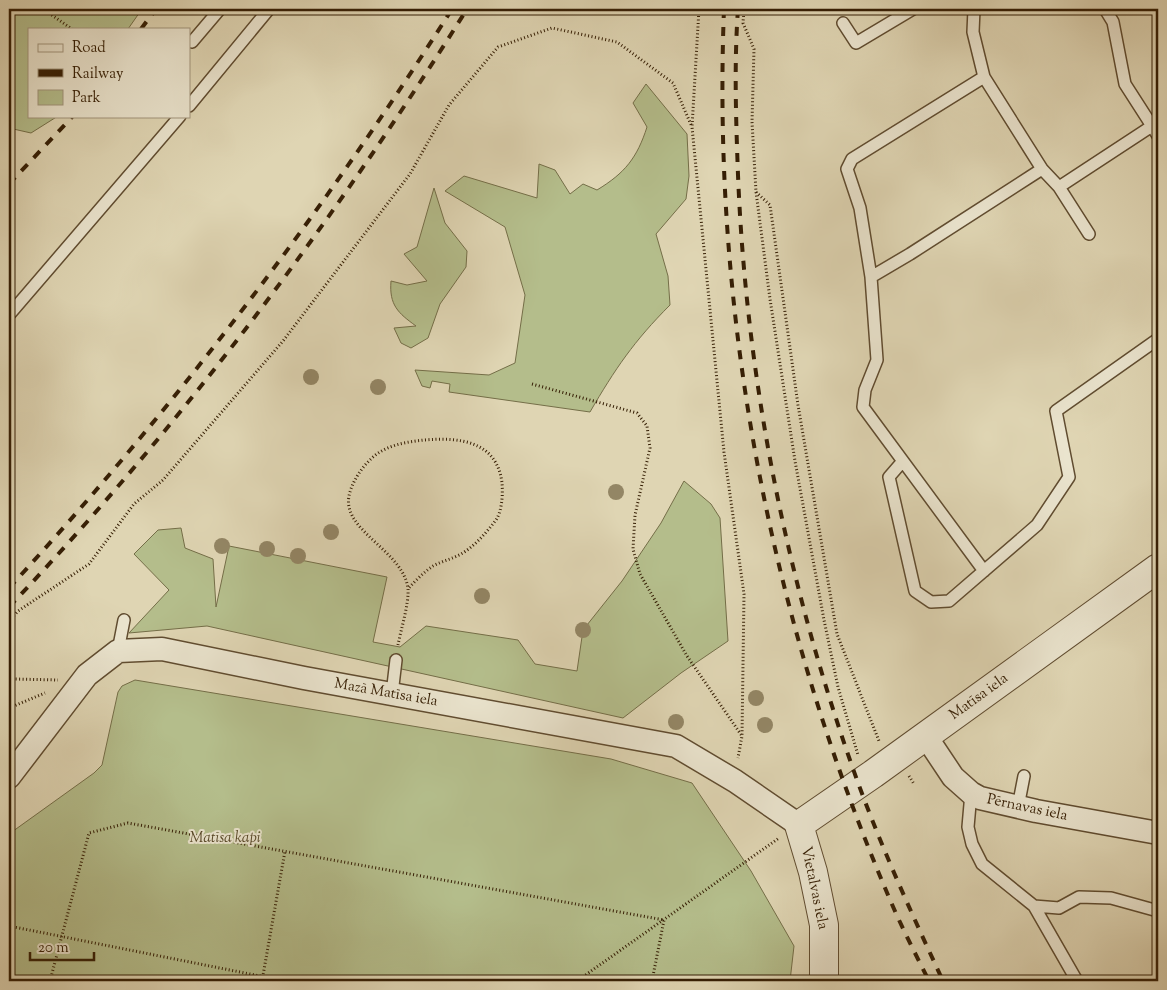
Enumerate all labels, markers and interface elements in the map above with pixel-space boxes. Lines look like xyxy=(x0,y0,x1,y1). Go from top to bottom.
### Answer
legend xyxy=(28,28,190,118)
text: Road xyxy=(72,38,106,59)
text: Railway xyxy=(72,64,124,85)
text: Park xyxy=(72,88,101,109)
street label: Matīsa iela xyxy=(945,668,1013,726)
street label: Mazā Matīsa iela xyxy=(333,674,439,712)
street label: Pērnavas iela xyxy=(985,789,1069,827)
park label: Matīsa kapi xyxy=(189,828,261,849)
street label: Vietalvas iela xyxy=(795,845,833,932)
scale bar xyxy=(30,930,94,962)
text: 20 m xyxy=(38,938,69,959)

